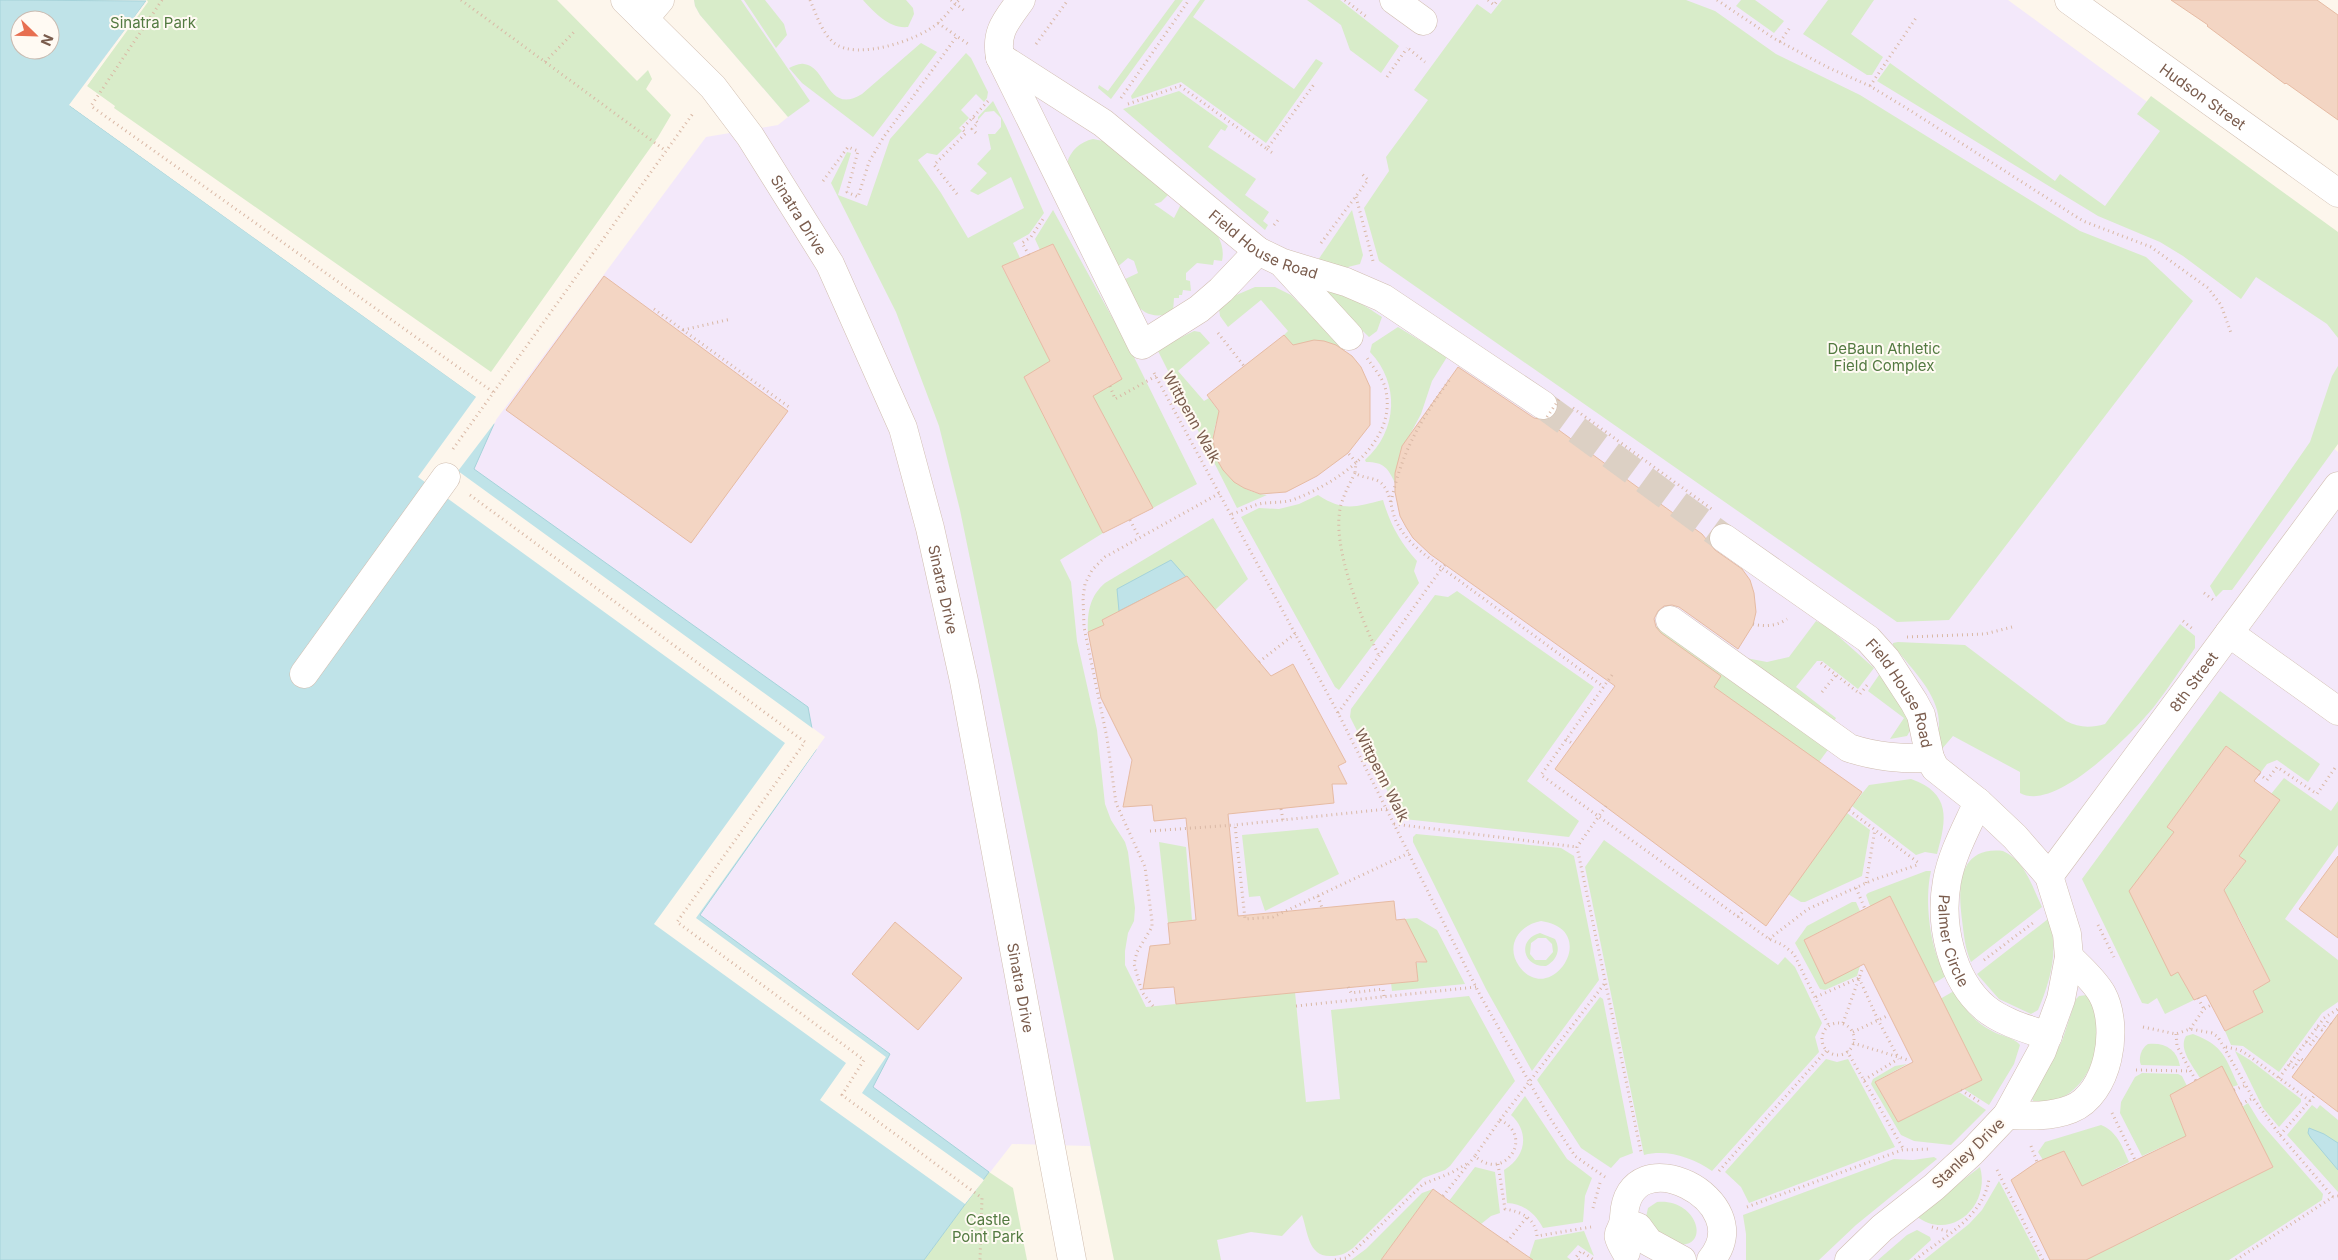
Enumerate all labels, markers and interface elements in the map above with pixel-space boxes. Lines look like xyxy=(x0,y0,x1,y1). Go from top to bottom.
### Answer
north arrow xyxy=(10,10,60,60)
park label: Sinatra Park xyxy=(110,13,197,32)
text: N xyxy=(38,32,57,49)
street label: Hudson Street xyxy=(2156,59,2250,134)
street label: Sinatra Drive xyxy=(767,171,831,258)
street label: Field House Road xyxy=(1205,205,1320,283)
park label: DeBaun Athletic Field Complex xyxy=(1827,339,1941,375)
street label: Wittpenn Walk xyxy=(1159,368,1225,467)
street label: Sinatra Drive xyxy=(924,543,963,636)
street label: Field House Road xyxy=(1862,634,1937,750)
street label: 8th Street xyxy=(2165,648,2222,715)
street label: Wittpenn Walk xyxy=(1350,725,1414,825)
street label: Palmer Circle xyxy=(1935,894,1974,990)
street label: Sinatra Drive xyxy=(1004,941,1039,1034)
street label: Stanley Drive xyxy=(1928,1114,2008,1192)
park label: Castle Point Park xyxy=(952,1210,1025,1246)

